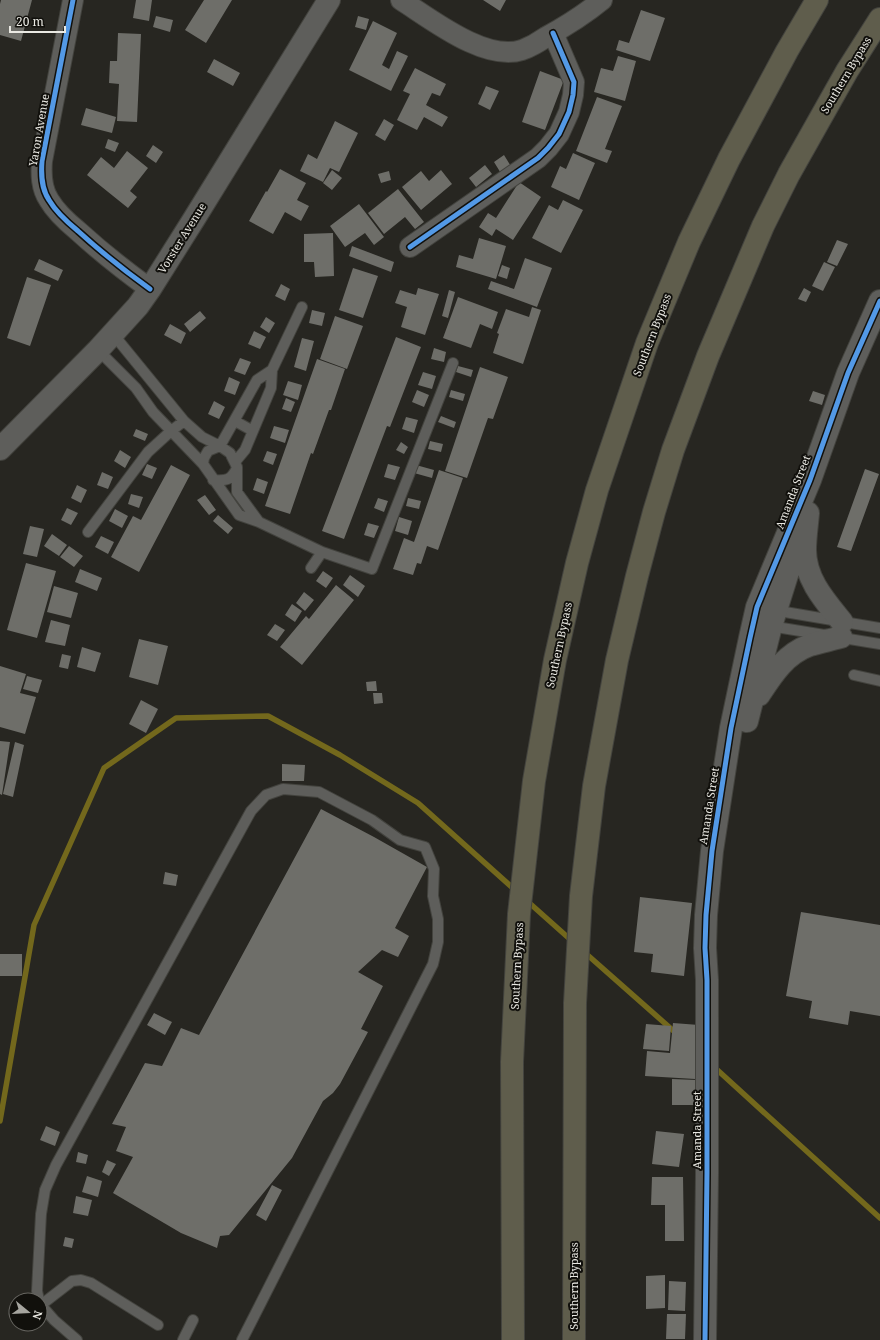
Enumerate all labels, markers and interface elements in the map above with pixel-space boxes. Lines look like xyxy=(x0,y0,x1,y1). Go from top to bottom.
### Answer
scale bar xyxy=(10,8,65,34)
text: 20 m xyxy=(16,13,44,30)
street label: Southern Bypass xyxy=(817,33,874,116)
street label: Yaron Avenue xyxy=(25,92,52,168)
street label: Vorster Avenue xyxy=(154,200,209,276)
street label: Southern Bypass xyxy=(629,291,674,378)
street label: Amanda Street xyxy=(772,453,814,531)
street label: Southern Bypass xyxy=(542,601,575,689)
street label: Amanda Street xyxy=(695,766,722,846)
street label: Southern Bypass xyxy=(507,922,526,1010)
street label: Amanda Street xyxy=(689,1091,704,1169)
street label: Southern Bypass xyxy=(566,1242,581,1330)
north arrow xyxy=(8,1292,48,1332)
text: N xyxy=(29,1309,46,1322)

